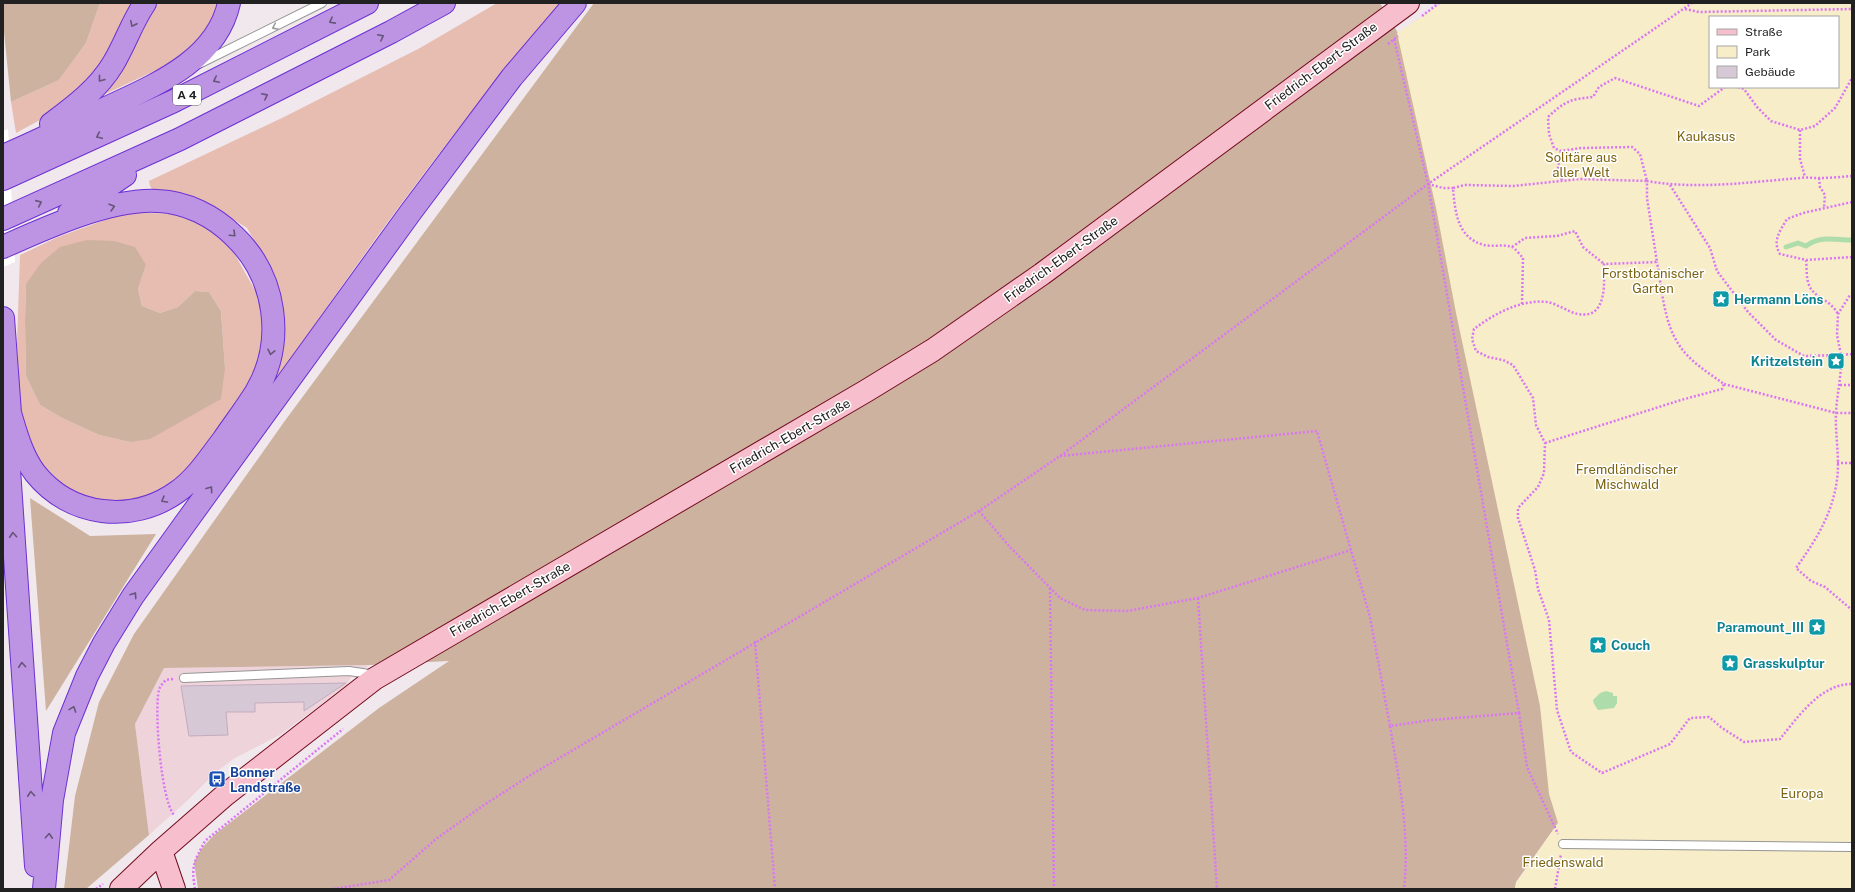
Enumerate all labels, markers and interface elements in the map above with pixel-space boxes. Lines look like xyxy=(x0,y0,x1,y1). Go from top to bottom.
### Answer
one-way arrow xyxy=(329,16,337,24)
legend xyxy=(1709,16,1839,88)
street label: Friedrich-Ebert-Straße xyxy=(1262,19,1380,113)
one-way arrow xyxy=(130,20,138,27)
one-way arrow xyxy=(272,23,279,30)
text: Straße xyxy=(1745,25,1783,39)
one-way arrow xyxy=(376,34,384,42)
text: Park xyxy=(1745,45,1771,59)
text: Gebäude xyxy=(1745,65,1795,79)
one-way arrow xyxy=(99,74,106,81)
one-way arrow xyxy=(213,75,221,83)
road number: A 4 xyxy=(173,85,201,105)
one-way arrow xyxy=(260,93,268,101)
park label: Kaukasus xyxy=(1677,129,1735,144)
one-way arrow xyxy=(96,131,103,139)
park label: Solitäre aus aller Welt xyxy=(1545,150,1617,180)
one-way arrow xyxy=(34,200,42,208)
one-way arrow xyxy=(108,203,115,212)
street label: Friedrich-Ebert-Straße xyxy=(1001,213,1121,305)
one-way arrow xyxy=(228,230,235,237)
park label: Forstbotanischer Garten xyxy=(1602,266,1704,296)
place icon: Hermann Löns xyxy=(1711,289,1731,309)
place label: Hermann Löns xyxy=(1734,292,1824,307)
one-way arrow xyxy=(267,349,275,355)
place icon: Kritzelstein xyxy=(1826,351,1846,371)
place label: Kritzelstein xyxy=(1751,354,1823,369)
street label: Friedrich-Ebert-Straße xyxy=(727,395,853,477)
park label: Fremdländischer Mischwald xyxy=(1576,462,1678,492)
one-way arrow xyxy=(205,487,212,494)
one-way arrow xyxy=(161,495,168,502)
one-way arrow xyxy=(9,532,18,538)
street label: Friedrich-Ebert-Straße xyxy=(447,558,573,640)
one-way arrow xyxy=(129,592,137,599)
place icon: Paramount_III xyxy=(1807,617,1827,637)
place label: Paramount_III xyxy=(1717,620,1804,635)
place icon: Couch xyxy=(1588,635,1608,655)
place label: Couch xyxy=(1611,638,1650,653)
place icon: Grasskulptur xyxy=(1720,653,1740,673)
place label: Grasskulptur xyxy=(1743,656,1825,671)
one-way arrow xyxy=(18,662,27,668)
one-way arrow xyxy=(68,706,76,713)
place label: Bonner Landstraße xyxy=(230,765,301,795)
bus stop icon: Bonner Landstraße xyxy=(207,769,227,789)
park label: Europa xyxy=(1781,786,1823,801)
one-way arrow xyxy=(26,791,35,797)
one-way arrow xyxy=(45,833,54,839)
park label: Friedenswald xyxy=(1522,855,1604,870)

